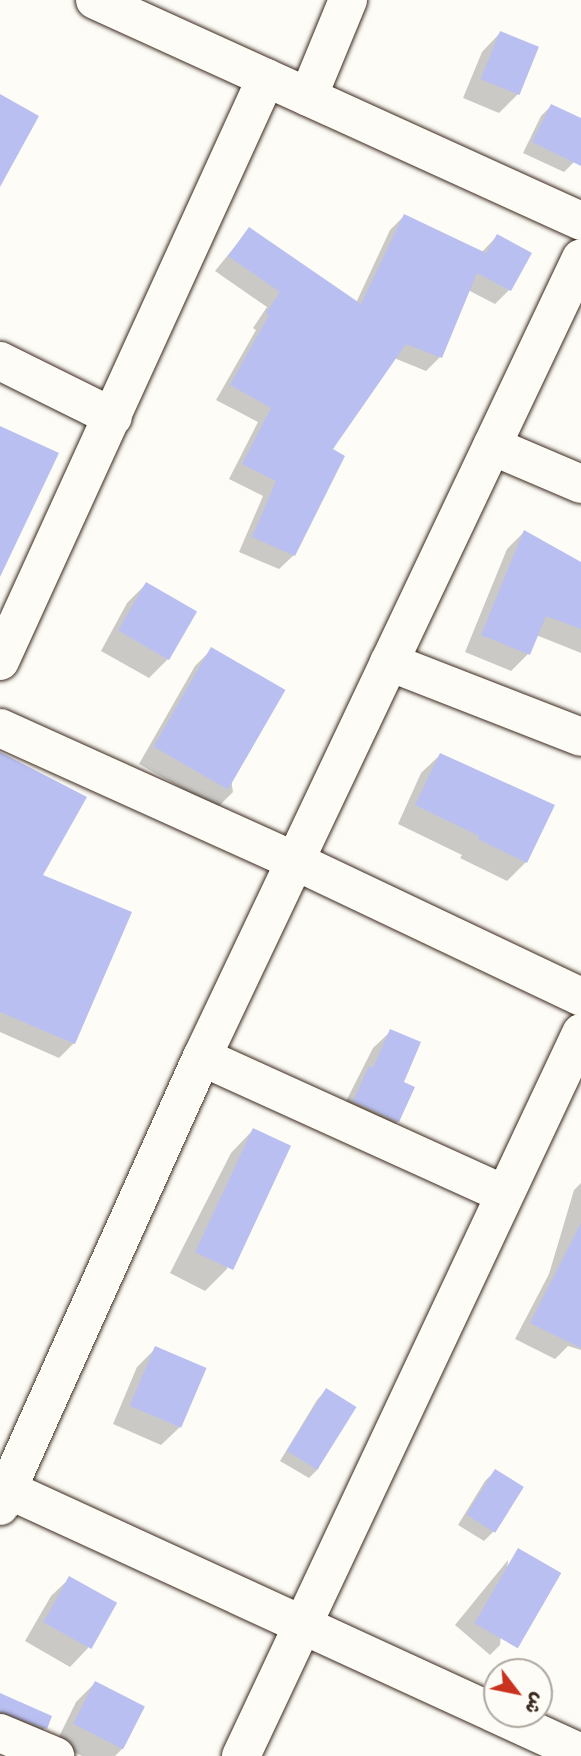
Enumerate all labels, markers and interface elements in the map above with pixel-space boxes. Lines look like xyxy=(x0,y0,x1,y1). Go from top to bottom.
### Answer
north arrow xyxy=(483,1658,553,1728)
text: ش xyxy=(518,1688,551,1719)

